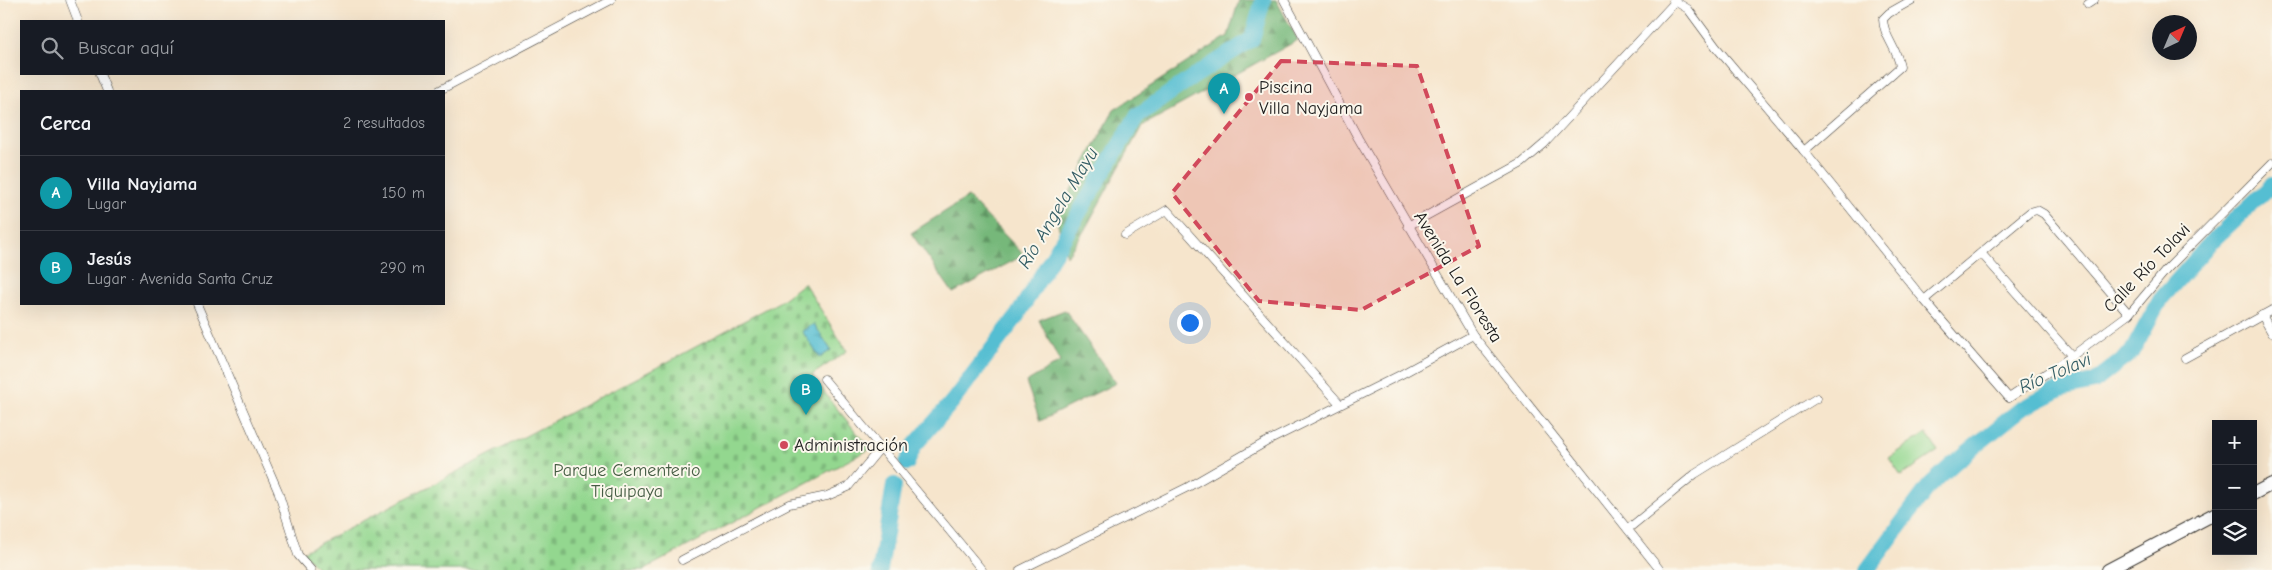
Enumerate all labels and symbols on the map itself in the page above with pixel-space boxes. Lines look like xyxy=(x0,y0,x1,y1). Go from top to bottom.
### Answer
north arrow xyxy=(2152,15,2197,60)
pin: A xyxy=(1208,73,1240,114)
place label: Piscina Villa Nayjama xyxy=(1259,77,1363,119)
marker: Piscina Villa Nayjama xyxy=(1243,91,1255,103)
water label: Río Angela Mayu xyxy=(1013,143,1103,273)
street label: Avenida La Floresta xyxy=(1409,208,1507,346)
street label: Calle Río Tolavi xyxy=(2099,219,2195,317)
your location xyxy=(1177,310,1203,336)
water label: Río Tolavi xyxy=(2015,348,2095,398)
pin: B xyxy=(790,374,822,415)
place label: Administración xyxy=(794,435,908,456)
marker: Administración xyxy=(778,439,790,451)
park label: Parque Cementerio Tiquipaya xyxy=(553,460,701,502)

